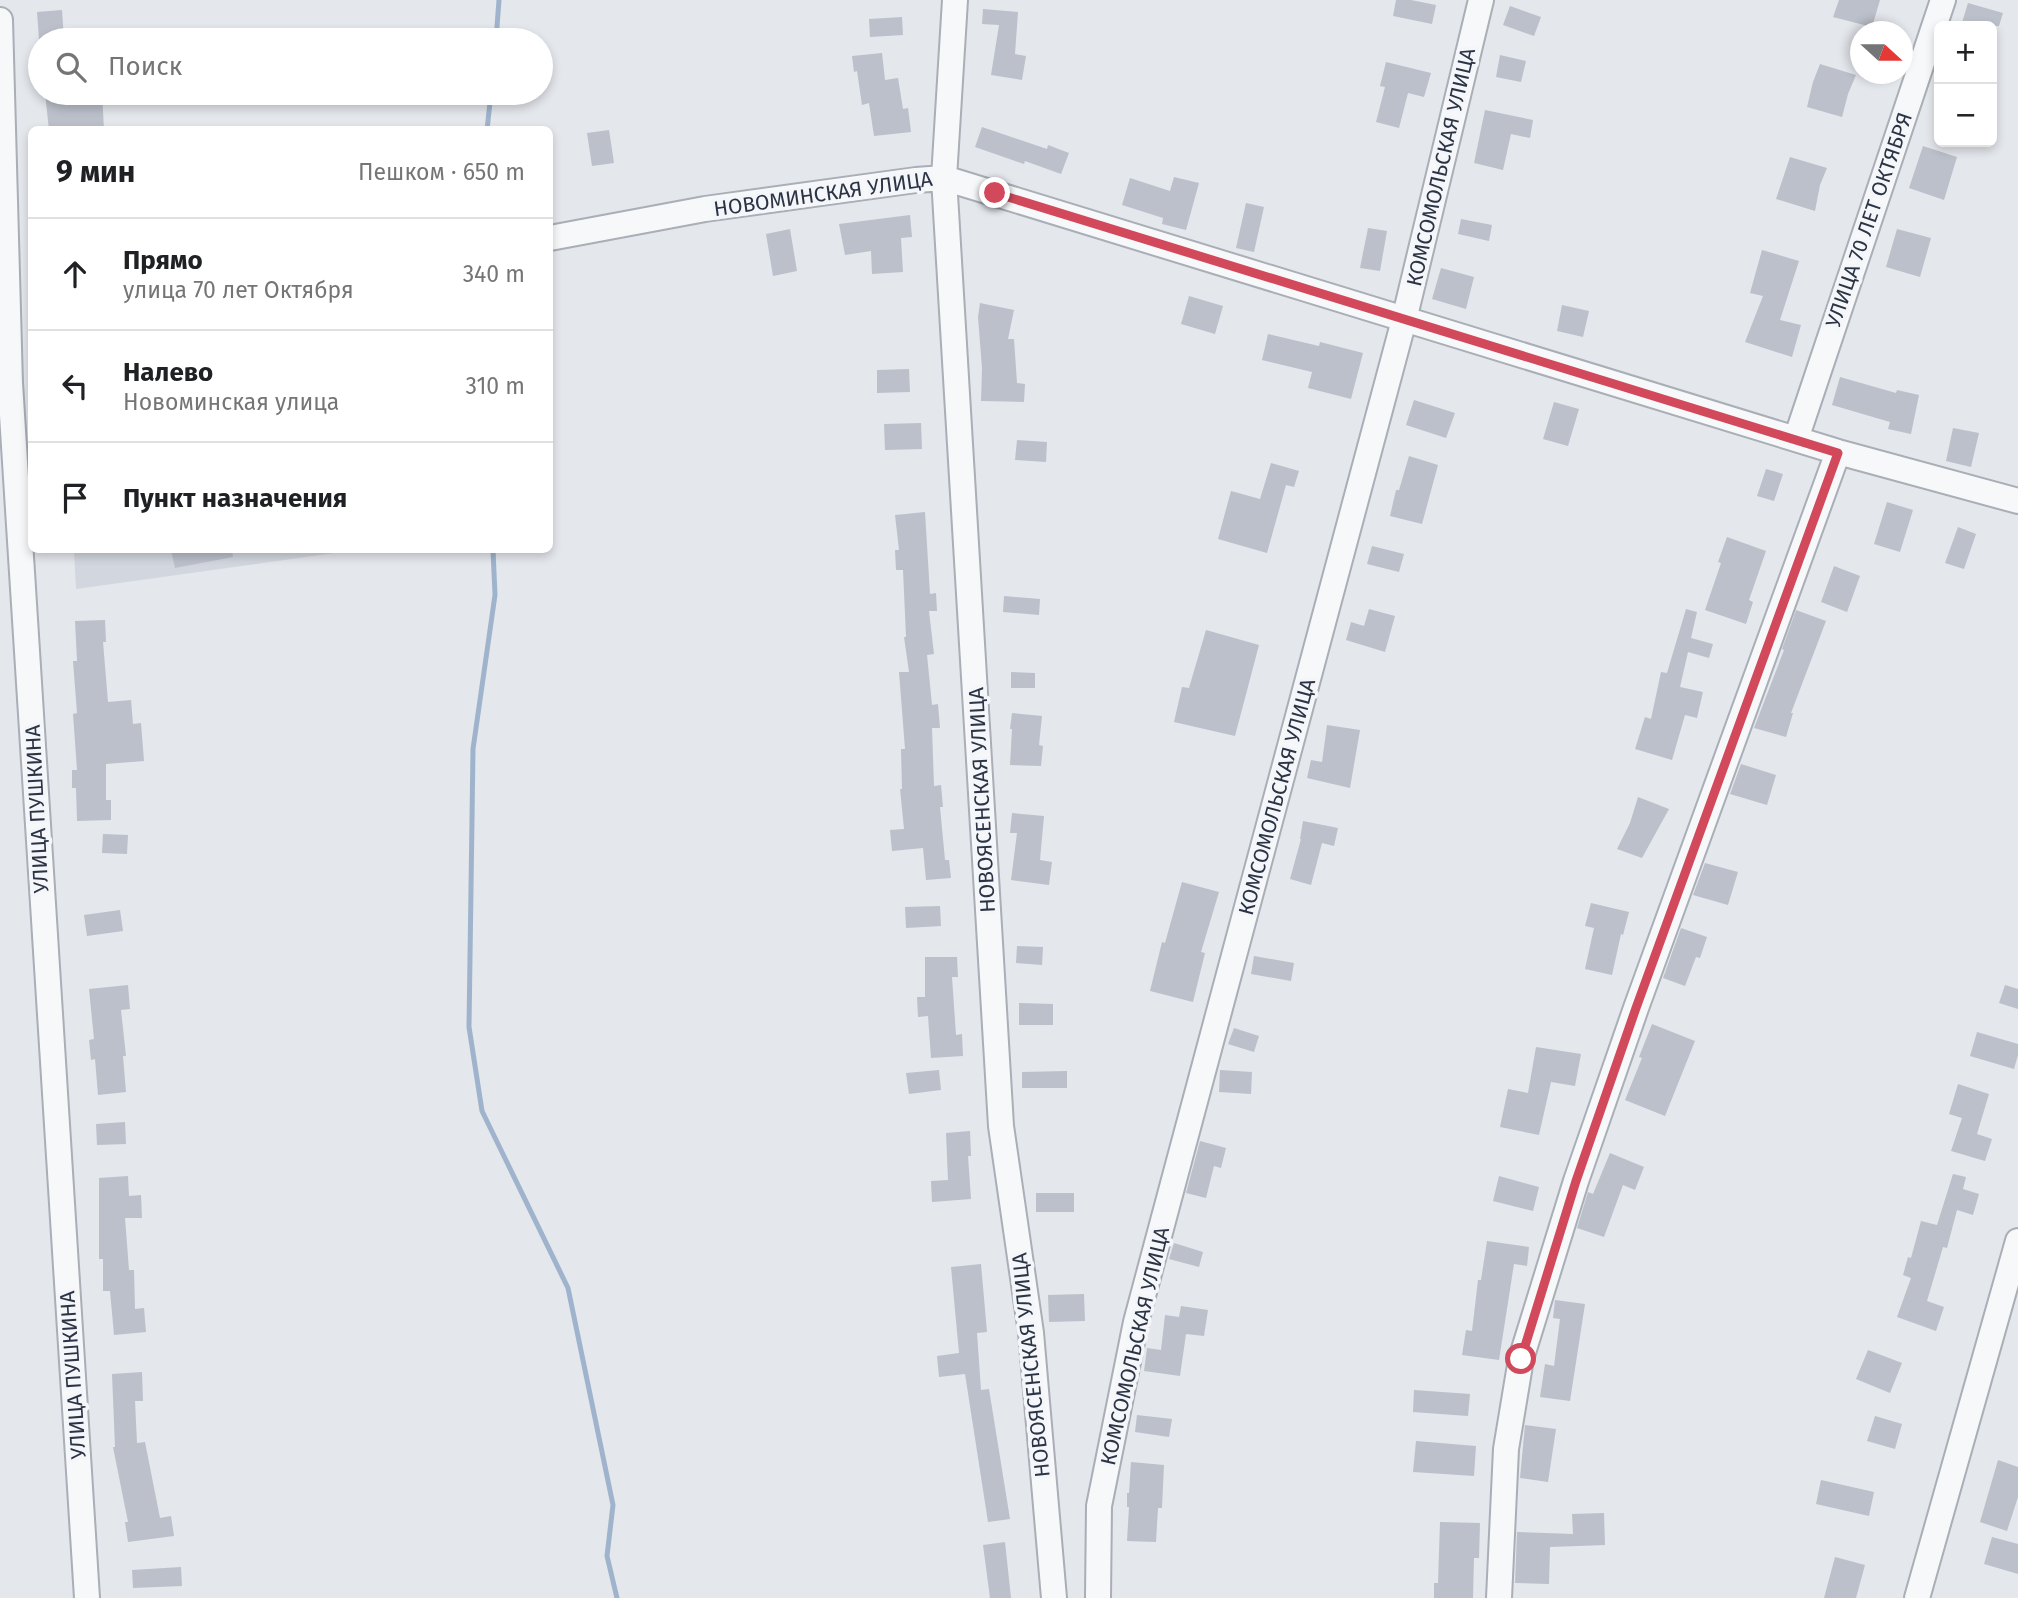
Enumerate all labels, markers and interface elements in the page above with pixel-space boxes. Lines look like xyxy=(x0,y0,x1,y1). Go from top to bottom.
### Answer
north arrow xyxy=(1850,21,1913,84)
map controls xyxy=(1934,21,1997,147)
button: + xyxy=(1934,21,1997,84)
search box xyxy=(28,28,553,105)
street label: КОМСОМОЛЬСКАЯ УЛИЦА xyxy=(1401,45,1481,289)
icon: search xyxy=(52,48,90,86)
text: Поиск xyxy=(108,51,182,82)
button: − xyxy=(1934,84,1997,147)
street label: УЛИЦА 70 ЛЕТ ОКТЯБРЯ xyxy=(1820,109,1918,331)
text: 9 мин xyxy=(56,154,135,190)
text: Пешком · 650 m xyxy=(358,158,525,186)
street label: НОВОМИНСКАЯ УЛИЦА xyxy=(712,166,934,222)
route end xyxy=(979,177,1010,208)
text: Прямо xyxy=(123,245,203,276)
icon: ahead xyxy=(56,255,94,293)
text: 340 m xyxy=(463,260,525,288)
text: улица 70 лет Октября xyxy=(123,276,354,304)
text: Налево xyxy=(123,357,213,388)
icon: left xyxy=(56,367,94,405)
text: 310 m xyxy=(465,372,525,400)
text: Новоминская улица xyxy=(123,388,339,416)
icon: arrive xyxy=(56,479,94,517)
text: Пункт назначения xyxy=(123,483,347,514)
street label: КОМСОМОЛЬСКАЯ УЛИЦА xyxy=(1233,676,1321,918)
street label: НОВОЯСЕНСКАЯ УЛИЦА xyxy=(963,687,1001,913)
street label: УЛИЦА ПУШКИНА xyxy=(20,724,54,894)
street label: КОМСОМОЛЬСКАЯ УЛИЦА xyxy=(1095,1224,1175,1468)
street label: НОВОЯСЕНСКАЯ УЛИЦА xyxy=(1006,1251,1056,1479)
street label: УЛИЦА ПУШКИНА xyxy=(54,1290,92,1460)
route start xyxy=(1505,1343,1536,1374)

